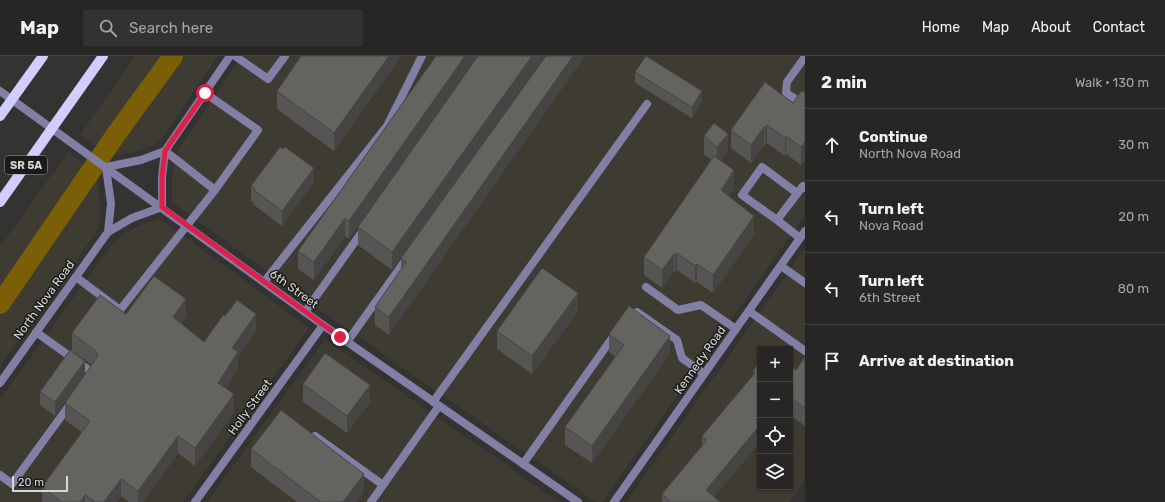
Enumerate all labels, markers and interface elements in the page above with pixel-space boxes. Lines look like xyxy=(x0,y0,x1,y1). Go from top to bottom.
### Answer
search box xyxy=(83,10,363,46)
text: Map xyxy=(20,16,59,39)
icon: search xyxy=(97,17,119,39)
text: Search here xyxy=(129,19,213,37)
text: Home xyxy=(922,19,960,36)
text: Map xyxy=(982,19,1009,36)
text: About xyxy=(1031,19,1071,36)
text: Contact xyxy=(1093,19,1145,36)
text: 2 min xyxy=(821,72,867,92)
text: Walk · 130 m xyxy=(1075,75,1149,90)
route start xyxy=(196,84,214,102)
text: Continue xyxy=(859,128,928,146)
icon: ahead xyxy=(821,134,843,156)
text: 30 m xyxy=(1118,137,1149,152)
text: North Nova Road xyxy=(859,146,961,161)
road number: SR 5A xyxy=(5,156,47,174)
text: Turn left xyxy=(859,200,924,218)
icon: left xyxy=(821,206,843,228)
text: 20 m xyxy=(1118,209,1149,224)
text: Nova Road xyxy=(859,218,923,233)
street label: North Nova Road xyxy=(11,258,77,342)
street label: 6th Street xyxy=(267,267,321,312)
text: Turn left xyxy=(859,272,924,290)
icon: left xyxy=(821,278,843,300)
text: 80 m xyxy=(1118,281,1149,296)
text: 6th Street xyxy=(859,290,921,305)
street label: Kennedy Road xyxy=(671,323,729,397)
route end xyxy=(331,328,349,346)
map controls xyxy=(757,346,793,490)
button: + xyxy=(757,346,793,382)
icon: arrive xyxy=(821,350,843,372)
text: Arrive at destination xyxy=(859,352,1014,370)
street label: Holly Street xyxy=(225,376,275,438)
button: − xyxy=(757,382,793,418)
button: locate xyxy=(757,418,793,454)
button: layers xyxy=(757,454,793,490)
scale bar xyxy=(12,474,68,493)
text: 20 m xyxy=(18,476,44,489)

